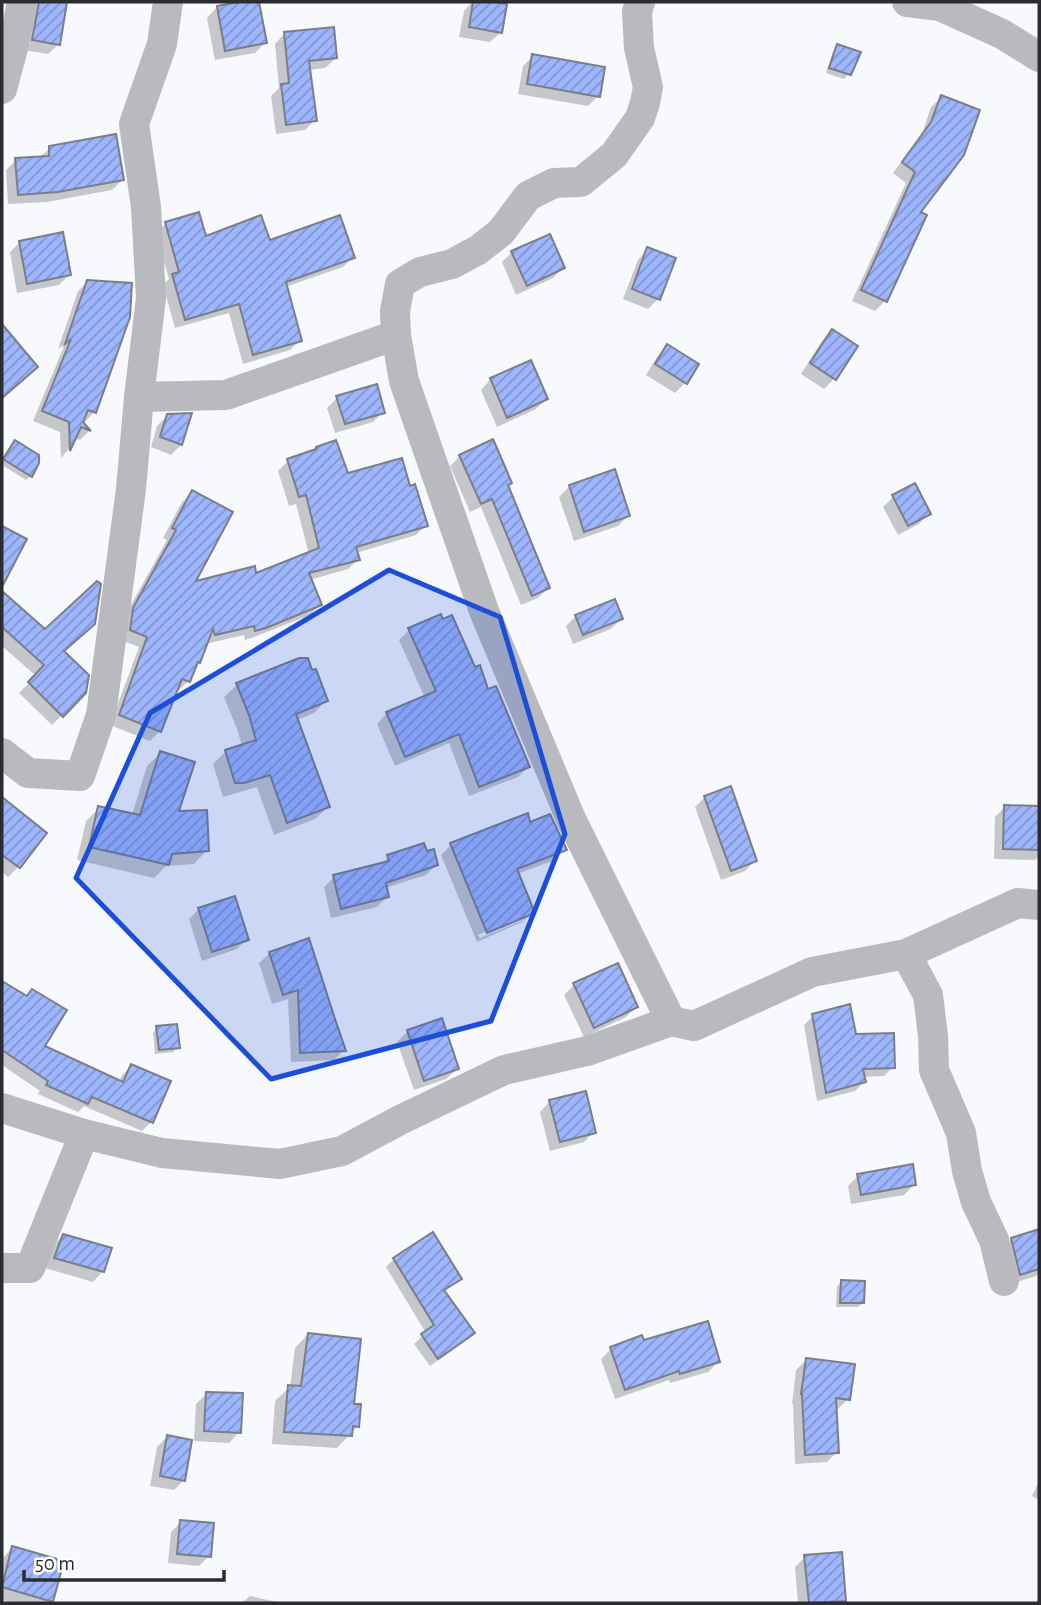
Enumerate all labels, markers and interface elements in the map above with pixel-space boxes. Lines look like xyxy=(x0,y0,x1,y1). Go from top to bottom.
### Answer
scale bar xyxy=(24,1538,224,1582)
text: 50 m xyxy=(35,1553,75,1574)

